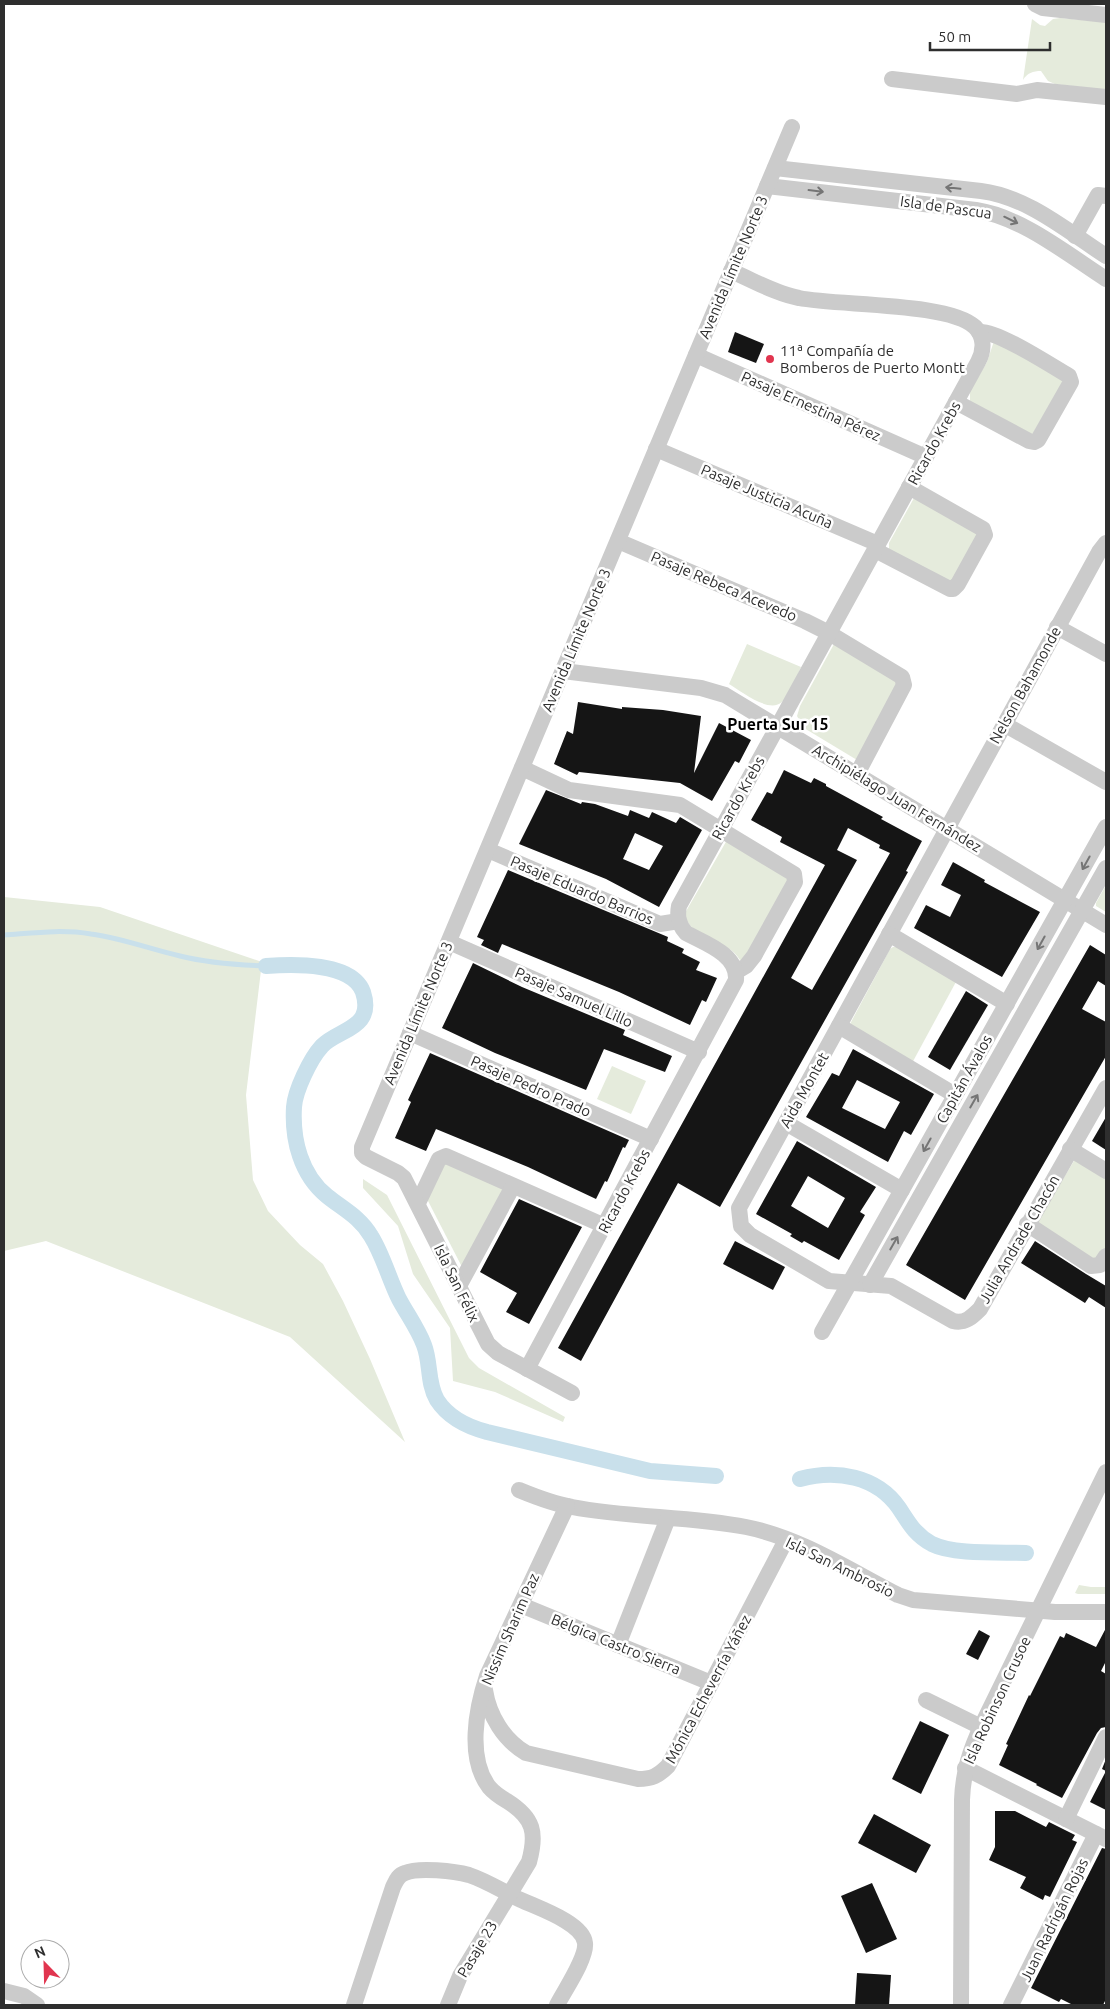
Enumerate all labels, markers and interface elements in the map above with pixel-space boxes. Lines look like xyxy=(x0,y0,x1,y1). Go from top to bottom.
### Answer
scale bar xyxy=(930,20,1050,52)
text: 50 m xyxy=(938,28,971,45)
one-way arrow xyxy=(945,183,961,192)
one-way arrow xyxy=(808,186,824,196)
street label: Isla de Pascua xyxy=(899,192,993,222)
street label: Avenida Límite Norte 3 xyxy=(695,193,771,341)
one-way arrow xyxy=(1003,216,1018,225)
place label: 11ª Compañía de Bomberos de Puerto Montt xyxy=(780,342,965,376)
marker: 11ª Compañía de Bomberos de Puerto Montt xyxy=(764,353,776,365)
street label: Pasaje Ernestina Pérez xyxy=(739,368,883,444)
street label: Ricardo Krebs xyxy=(904,398,964,488)
street label: Pasaje Justicia Acuña xyxy=(699,461,835,531)
street label: Pasaje Rebeca Acevedo xyxy=(648,548,800,624)
street label: Avenida Límite Norte 3 xyxy=(538,566,614,714)
street label: Nelson Bahamonde xyxy=(986,624,1064,746)
district label: Puerta Sur 15 xyxy=(727,715,829,733)
street label: Archipiélago Juan Fernández xyxy=(809,741,985,855)
street label: Ricardo Krebs xyxy=(708,753,768,843)
street label: Pasaje Eduardo Barrios xyxy=(508,852,656,928)
one-way arrow xyxy=(1080,856,1090,870)
one-way arrow xyxy=(1036,935,1046,950)
street label: Avenida Límite Norte 3 xyxy=(380,939,456,1087)
street label: Pasaje Samuel Lillo xyxy=(513,963,635,1031)
street label: Capitán Ávalos xyxy=(933,1032,995,1126)
street label: Aida Montet xyxy=(776,1049,832,1131)
street label: Pasaje Pedro Prado xyxy=(468,1052,594,1120)
one-way arrow xyxy=(969,1094,979,1109)
one-way arrow xyxy=(922,1138,932,1153)
street label: Ricardo Krebs xyxy=(595,1146,653,1236)
street label: Julia Andrade Chacón xyxy=(975,1172,1063,1306)
one-way arrow xyxy=(889,1235,899,1250)
street label: Isla San Félix xyxy=(431,1241,483,1325)
street label: Isla San Ambrosio xyxy=(783,1534,897,1600)
street label: Nissim Sharim Paz xyxy=(478,1570,542,1688)
street label: Bélgica Castro Sierra xyxy=(549,1610,683,1678)
street label: Mónica Echeverría Yáñez xyxy=(662,1612,754,1766)
street label: Isla Robinson Crusoe xyxy=(960,1633,1034,1767)
street label: Juan Radrigán Rojas xyxy=(1017,1856,1091,1984)
street label: Pasaje 23 xyxy=(453,1918,501,1980)
north arrow xyxy=(20,1939,70,1989)
text: N xyxy=(32,1943,48,1961)

